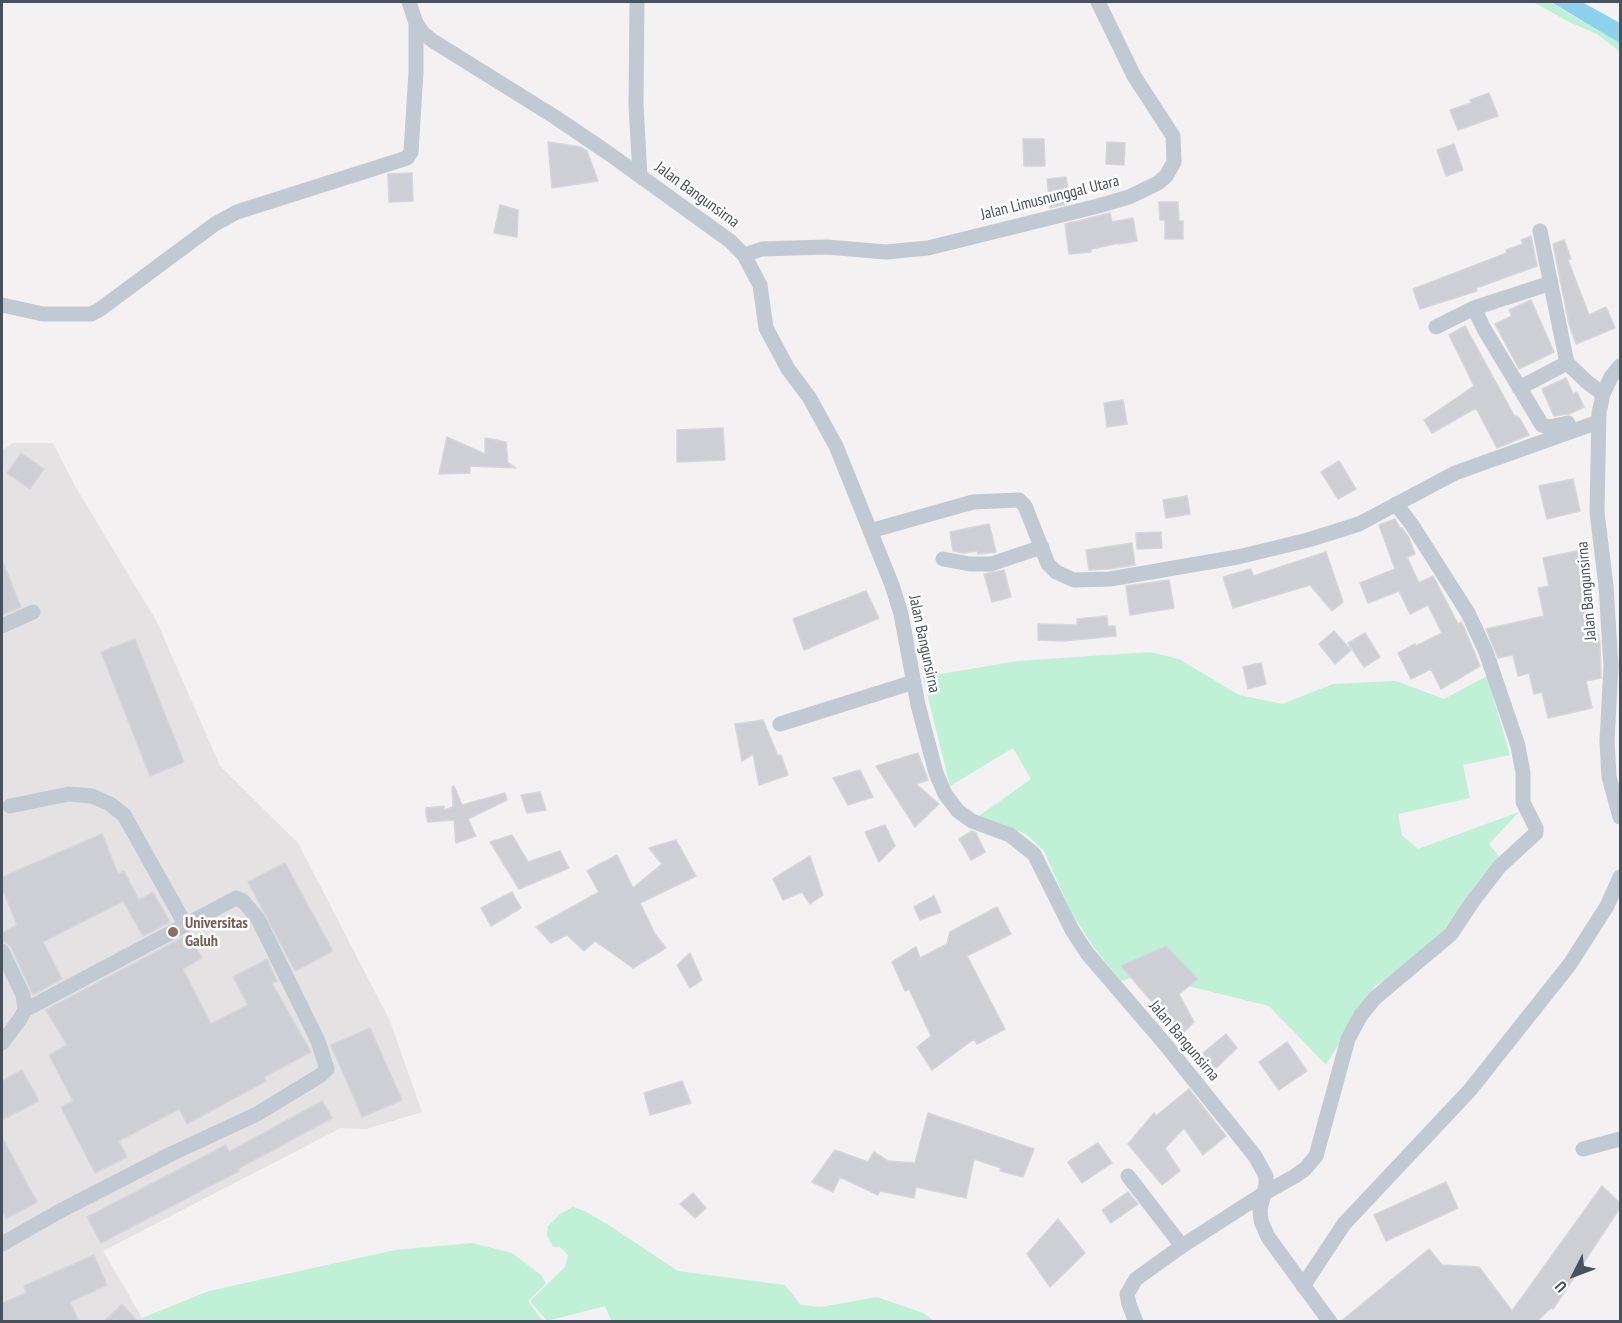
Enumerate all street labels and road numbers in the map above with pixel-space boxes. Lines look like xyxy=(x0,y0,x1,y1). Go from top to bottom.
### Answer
street label: Jalan Bangunsirna xyxy=(651,158,743,232)
street label: Jalan Limusnunggal Utara xyxy=(979,172,1121,224)
street label: Jalan Bangunsirna xyxy=(1573,541,1601,641)
street label: Jalan Bangunsirna xyxy=(904,593,944,695)
street label: Jalan Bangunsirna xyxy=(1145,997,1223,1085)

